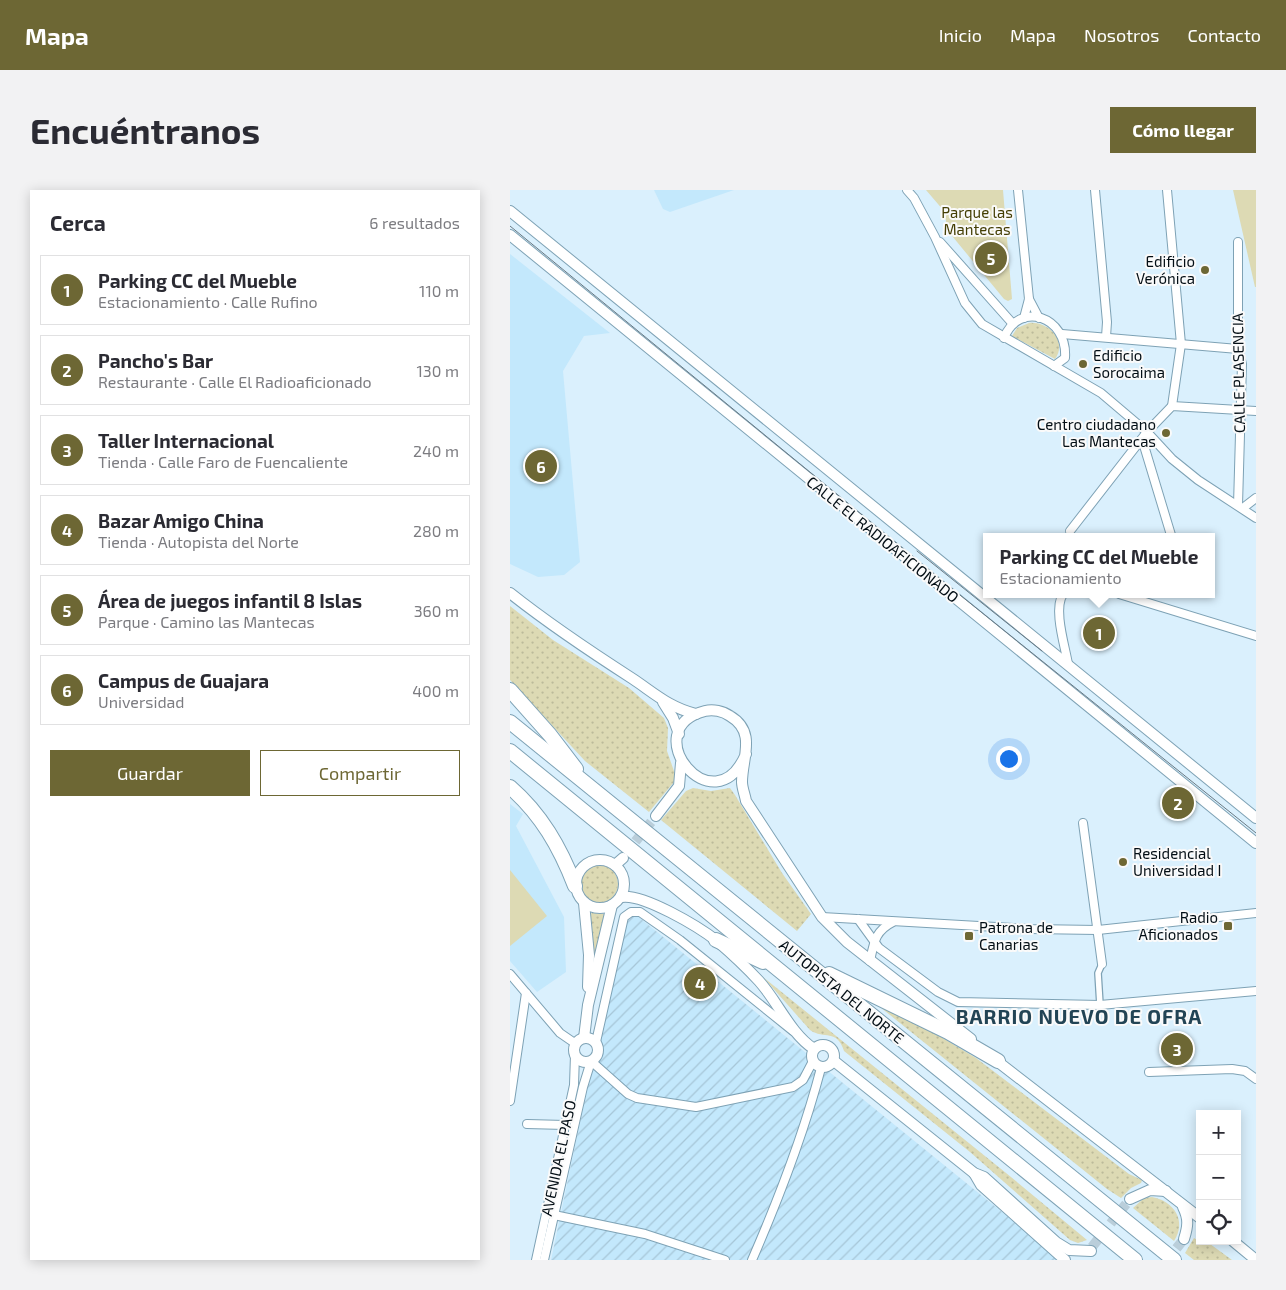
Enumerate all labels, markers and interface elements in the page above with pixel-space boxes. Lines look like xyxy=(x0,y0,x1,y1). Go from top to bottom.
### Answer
text: Mapa xyxy=(25,21,89,50)
text: Inicio xyxy=(939,24,982,46)
text: Mapa xyxy=(1010,24,1056,46)
text: Nosotros xyxy=(1084,24,1159,46)
text: Contacto xyxy=(1187,24,1261,46)
button: Cómo llegar xyxy=(1110,107,1256,153)
text: Encuéntranos xyxy=(30,109,260,151)
park label: Parque las Mantecas xyxy=(941,203,1013,238)
text: Cerca xyxy=(50,210,106,235)
text: 6 resultados xyxy=(369,213,460,232)
pin: 5 xyxy=(975,239,1007,277)
place label: Edificio Verónica xyxy=(1136,252,1195,287)
marker: Edificio Verónica xyxy=(1199,264,1211,276)
text: Parking CC del Mueble xyxy=(98,269,297,292)
text: 1 xyxy=(64,281,70,300)
text: 110 m xyxy=(419,281,459,300)
text: Estacionamiento · Calle Rufino xyxy=(98,292,318,311)
street label: CALLE PLASENCIA xyxy=(1228,312,1248,433)
place label: Edificio Sorocaima xyxy=(1093,346,1165,381)
text: Pancho's Bar xyxy=(98,349,213,372)
marker: Edificio Sorocaima xyxy=(1077,358,1089,370)
text: 2 xyxy=(62,361,72,380)
text: 130 m xyxy=(417,361,459,380)
text: Restaurante · Calle El Radioaficionado xyxy=(98,372,372,391)
place label: Centro ciudadano Las Mantecas xyxy=(1037,415,1156,450)
marker: Centro ciudadano Las Mantecas xyxy=(1160,427,1172,439)
text: Taller Internacional xyxy=(98,429,274,452)
text: 3 xyxy=(62,441,72,460)
text: 240 m xyxy=(413,441,459,460)
pin: 6 xyxy=(525,447,557,485)
text: Tienda · Calle Faro de Fuencaliente xyxy=(98,452,348,471)
street label: CALLE EL RADIOAFICIONADO xyxy=(803,472,963,606)
text: Bazar Amigo China xyxy=(98,509,264,532)
text: 4 xyxy=(62,521,72,540)
text: 280 m xyxy=(413,521,459,540)
text: Tienda · Autopista del Norte xyxy=(98,532,299,551)
popup xyxy=(983,533,1215,598)
text: Parking CC del Mueble xyxy=(1000,545,1198,568)
text: Estacionamiento xyxy=(1000,568,1122,587)
text: Área de juegos infantil 8 Islas xyxy=(98,589,362,612)
text: 5 xyxy=(63,601,71,620)
text: 360 m xyxy=(414,601,459,620)
text: Parque · Camino las Mantecas xyxy=(98,612,315,631)
pin: 1 xyxy=(1083,614,1115,652)
text: Campus de Guajara xyxy=(98,669,269,692)
text: 6 xyxy=(62,681,72,700)
text: 400 m xyxy=(412,681,459,700)
text: Universidad xyxy=(98,692,185,711)
your location xyxy=(996,746,1022,772)
button: Guardar xyxy=(50,750,250,796)
button: Compartir xyxy=(260,750,460,796)
pin: 2 xyxy=(1162,784,1194,822)
place label: Residencial Universidad I xyxy=(1133,844,1221,879)
marker: Residencial Universidad I xyxy=(1117,856,1129,868)
place label: Radio Aficionados xyxy=(1138,908,1218,943)
place label: Patrona de Canarias xyxy=(979,918,1053,953)
marker: Radio Aficionados xyxy=(1222,920,1234,932)
marker: Patrona de Canarias xyxy=(963,930,975,942)
street label: AUTOPISTA DEL NORTE xyxy=(776,935,908,1047)
pin: 4 xyxy=(684,964,716,1002)
district label: BARRIO NUEVO DE OFRA xyxy=(956,1004,1202,1028)
pin: 3 xyxy=(1161,1030,1193,1068)
street label: AVENIDA EL PASO xyxy=(537,1098,579,1218)
map controls xyxy=(1196,1110,1241,1245)
button: + xyxy=(1196,1110,1241,1155)
button: − xyxy=(1196,1155,1241,1200)
button: locate xyxy=(1196,1200,1241,1245)

